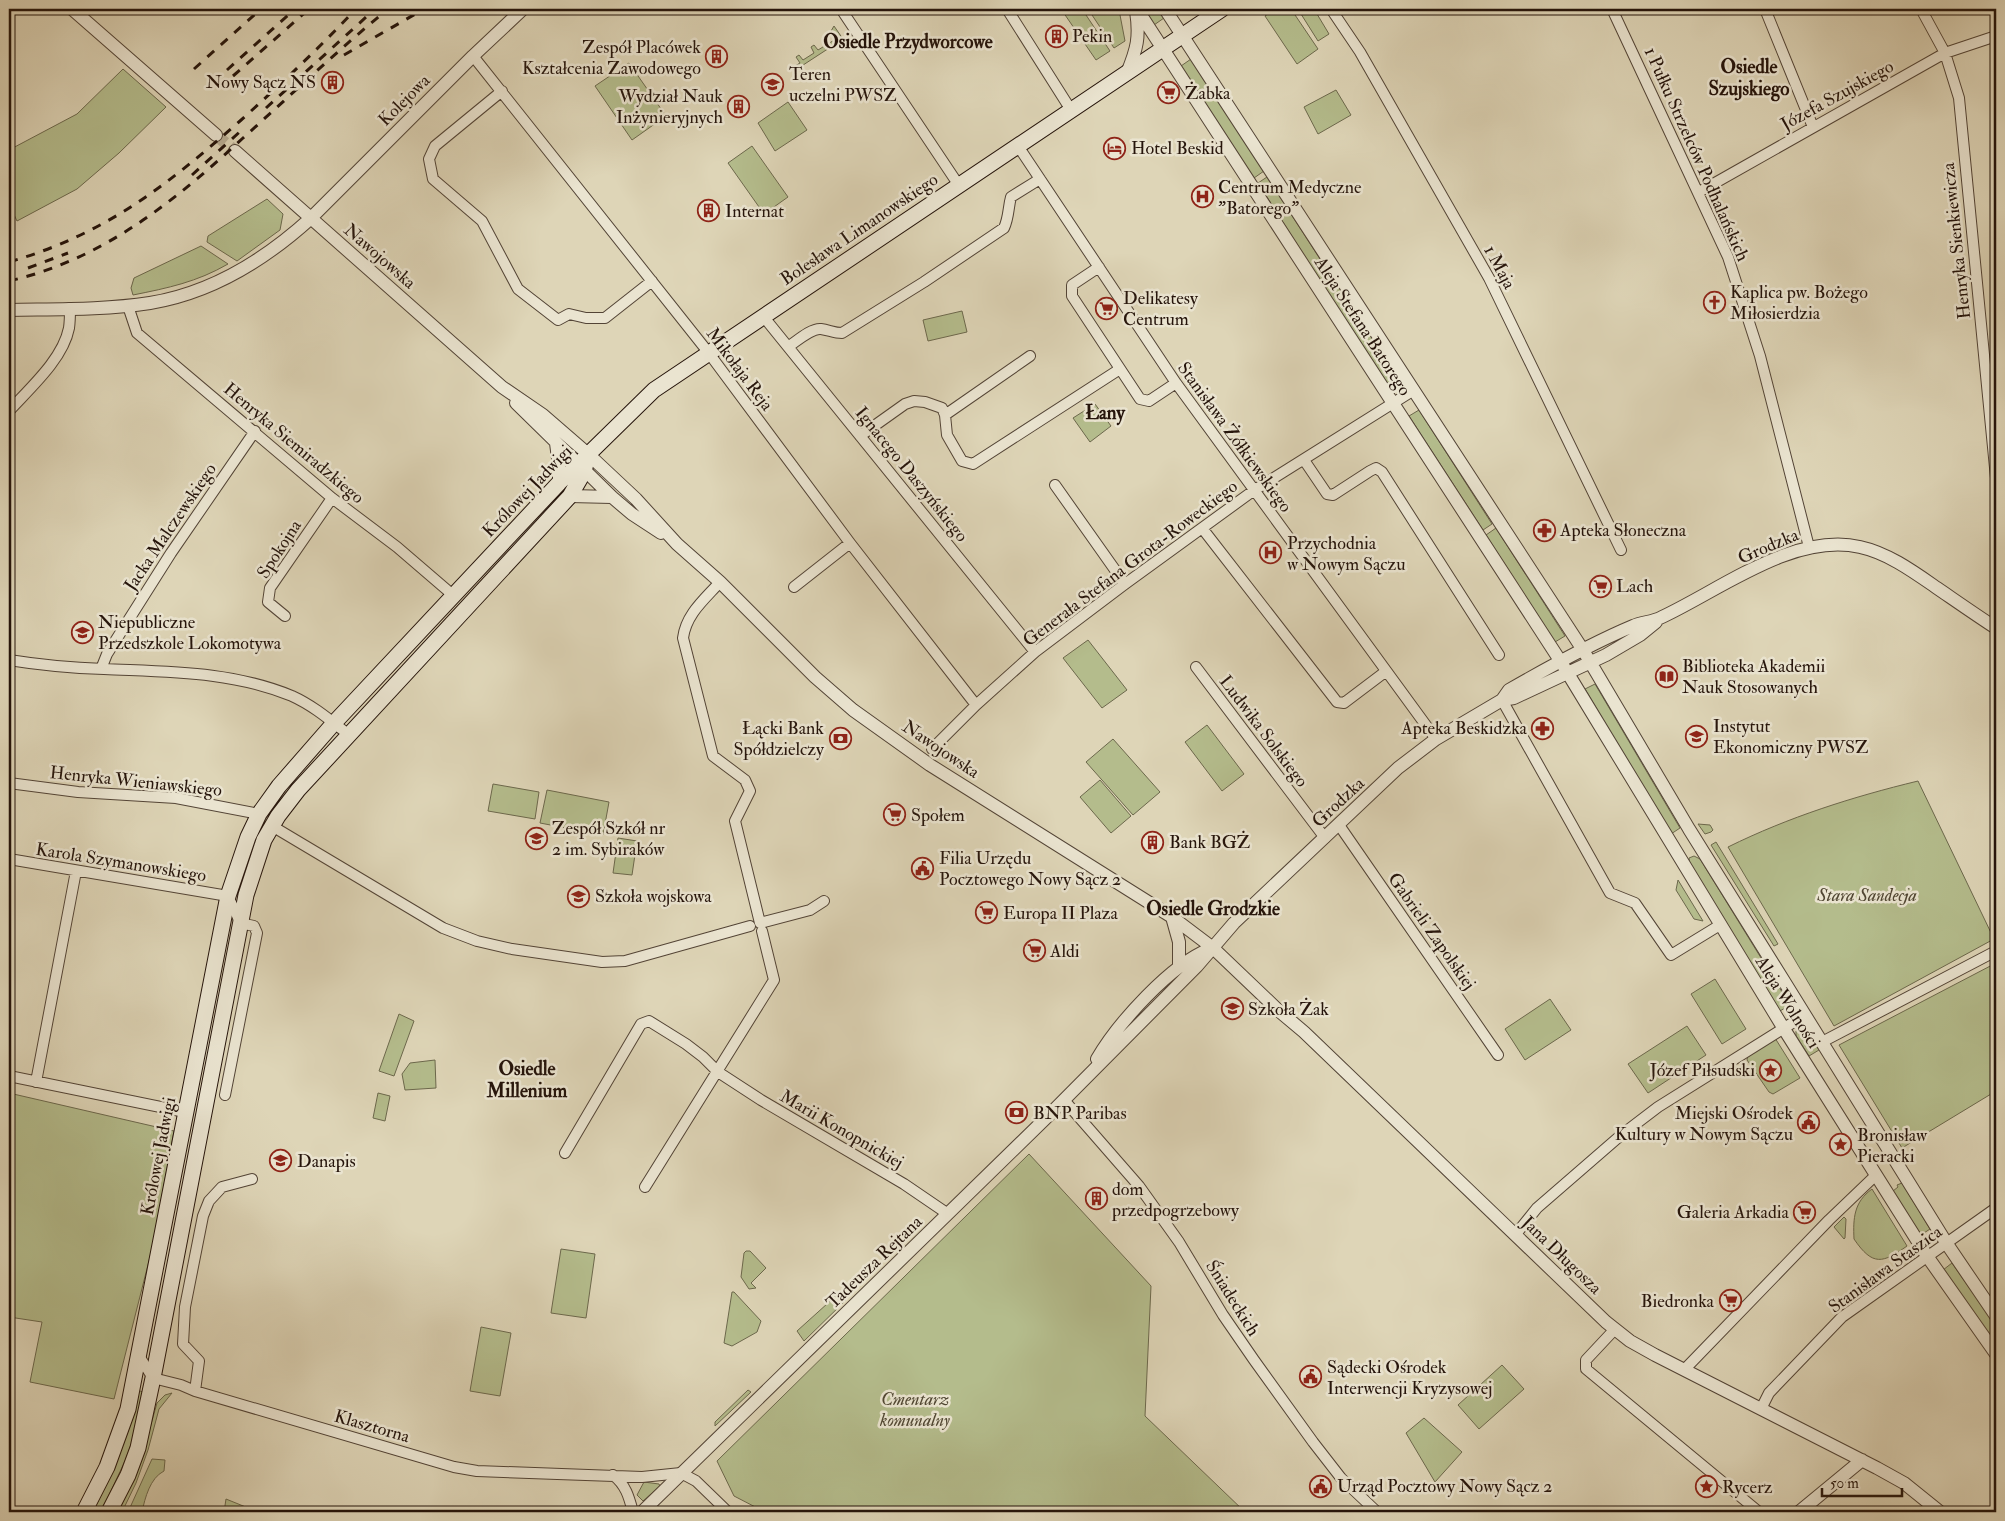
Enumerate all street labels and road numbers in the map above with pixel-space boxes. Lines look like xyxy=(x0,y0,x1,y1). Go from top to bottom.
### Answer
street label: 1 Pułku Strzelców Podhalańskich xyxy=(1639,44,1754,265)
street label: Józefa Szujskiego xyxy=(1776,55,1898,136)
street label: Kolejowa xyxy=(374,69,436,131)
street label: Henryka Sienkiewicza xyxy=(1937,161,1976,320)
street label: Bolesława Limanowskiego xyxy=(776,168,943,291)
street label: Nawojowska xyxy=(339,219,421,294)
street label: 1 Maja xyxy=(1478,241,1521,294)
street label: Aleja Stefana Batorego xyxy=(1308,252,1416,400)
street label: Mikołaja Reja xyxy=(701,323,779,416)
street label: Stanisława Żółkiewskiego xyxy=(1172,357,1298,517)
street label: Henryka Siemiradzkiego xyxy=(219,378,369,509)
street label: Ignacego Daszyńskiego xyxy=(850,402,973,547)
street label: Królowej Jadwigi xyxy=(477,440,577,542)
street label: Jacka Malczewskiego xyxy=(118,459,222,597)
street label: Generała Stefana Grota-Roweckiego xyxy=(1018,475,1243,652)
street label: Spokojna xyxy=(252,515,307,583)
street label: Grodzka xyxy=(1734,523,1803,570)
street label: Ludwika Solskiego xyxy=(1214,671,1313,792)
street label: Nawojowska xyxy=(898,715,984,784)
street label: Henryka Wieniawskiego xyxy=(49,761,224,802)
street label: Grodzka xyxy=(1307,772,1370,833)
street label: Karola Szymanowskiego xyxy=(34,838,208,887)
street label: Gabrieli Zapolskiej xyxy=(1383,868,1481,994)
street label: Aleja Wolności xyxy=(1750,951,1825,1053)
street label: Marii Konopnickiej xyxy=(776,1085,908,1174)
street label: Królowej Jadwigi xyxy=(136,1095,181,1217)
street label: Tadeusza Rejtana xyxy=(821,1210,928,1314)
street label: Jana Długosza xyxy=(1516,1211,1607,1300)
street label: Stanisława Staszica xyxy=(1824,1220,1947,1318)
street label: Śniadeckich xyxy=(1200,1256,1265,1341)
street label: Klasztorna xyxy=(332,1405,413,1448)

